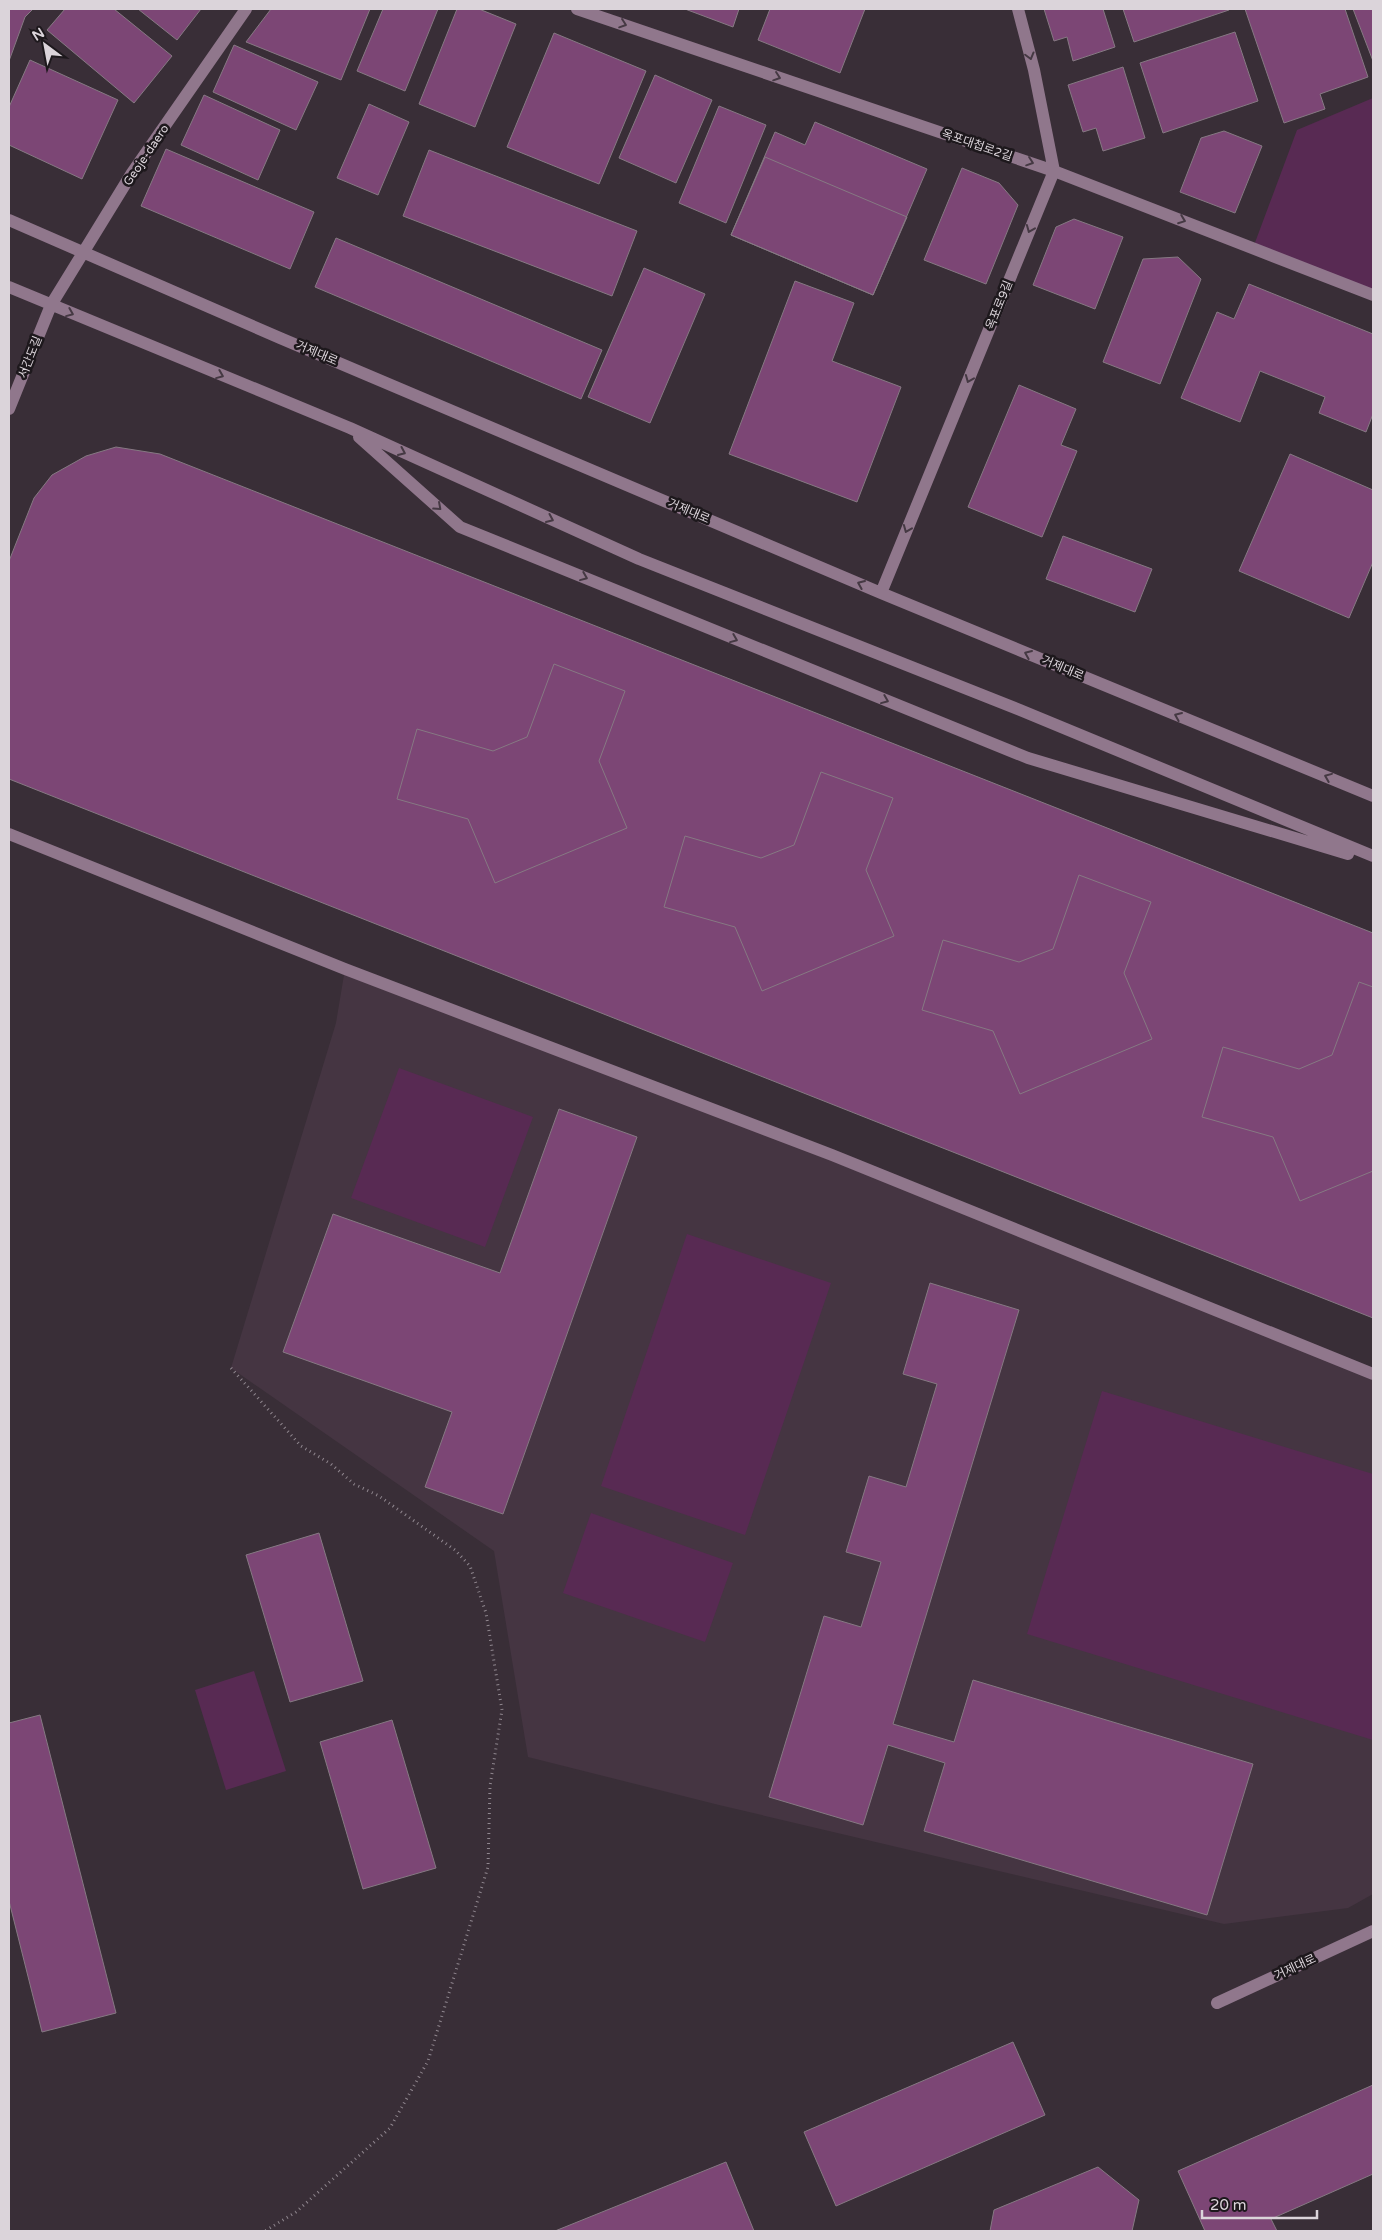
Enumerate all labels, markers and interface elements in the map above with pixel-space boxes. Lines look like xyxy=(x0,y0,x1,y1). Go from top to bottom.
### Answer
one-way arrow xyxy=(618,19,626,29)
north arrow xyxy=(20,20,70,70)
text: N xyxy=(29,24,48,45)
one-way arrow xyxy=(1024,51,1035,60)
one-way arrow xyxy=(772,71,780,81)
street label: Geoje-daero xyxy=(120,122,172,188)
street label: 옥포대첩로2길 xyxy=(940,126,1014,164)
one-way arrow xyxy=(1025,157,1034,167)
one-way arrow xyxy=(1177,214,1186,224)
one-way arrow xyxy=(1026,224,1037,233)
street label: 옥포로9길 xyxy=(983,278,1015,332)
one-way arrow xyxy=(65,307,74,317)
street label: 서간도길 xyxy=(15,334,45,380)
street label: 거제대로 xyxy=(294,338,340,368)
one-way arrow xyxy=(215,369,224,379)
one-way arrow xyxy=(964,374,975,383)
one-way arrow xyxy=(397,445,406,456)
street label: 거제대로 xyxy=(666,496,712,526)
one-way arrow xyxy=(433,502,442,511)
one-way arrow xyxy=(545,512,554,523)
one-way arrow xyxy=(903,525,913,533)
one-way arrow xyxy=(579,572,587,582)
one-way arrow xyxy=(858,580,866,590)
one-way arrow xyxy=(729,632,738,643)
one-way arrow xyxy=(1024,649,1033,660)
street label: 거제대로 xyxy=(1040,653,1086,683)
one-way arrow xyxy=(880,694,888,704)
one-way arrow xyxy=(1174,712,1183,722)
one-way arrow xyxy=(1324,773,1333,784)
street label: 거제대로 xyxy=(1272,1951,1318,1983)
scale bar xyxy=(1202,2188,1317,2220)
text: 20 m xyxy=(1210,2196,1247,2214)

